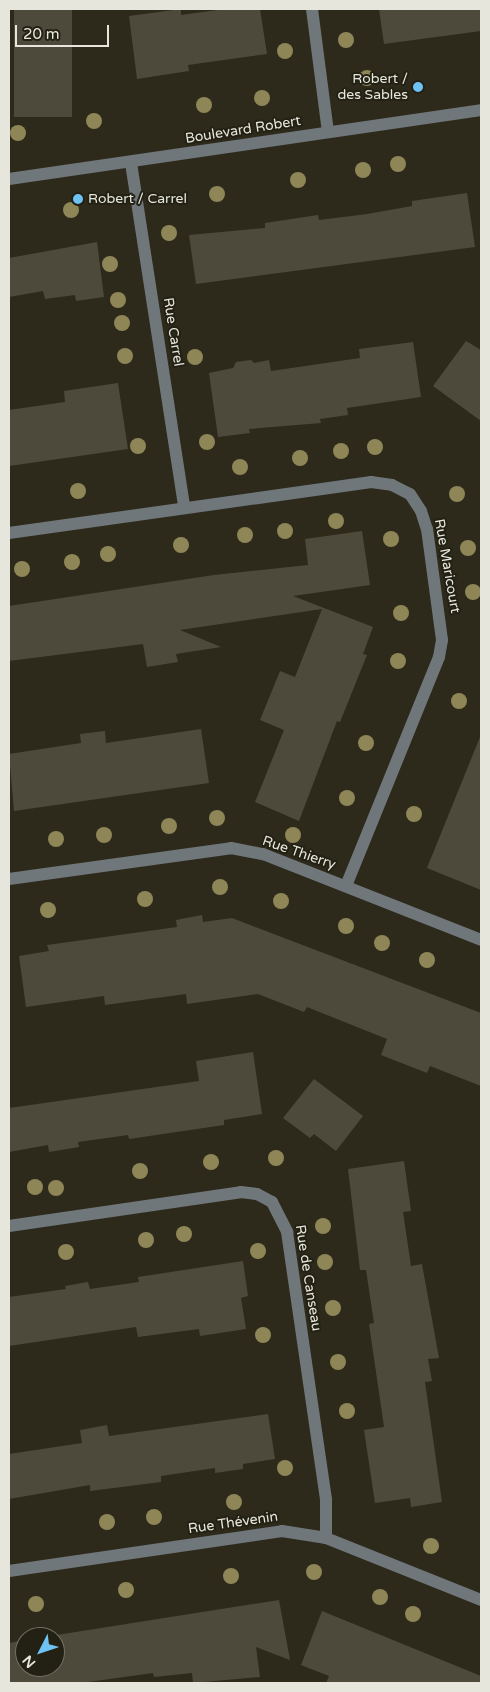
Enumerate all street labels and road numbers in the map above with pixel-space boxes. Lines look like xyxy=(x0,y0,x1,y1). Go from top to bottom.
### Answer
street label: Boulevard Robert xyxy=(184,113,302,147)
street label: Rue Carrel xyxy=(159,296,187,368)
street label: Rue Maricourt xyxy=(430,518,464,614)
street label: Rue Thierry xyxy=(260,833,338,873)
street label: Rue de Canseau xyxy=(291,1224,325,1332)
street label: Rue Thévenin xyxy=(187,1508,279,1538)

